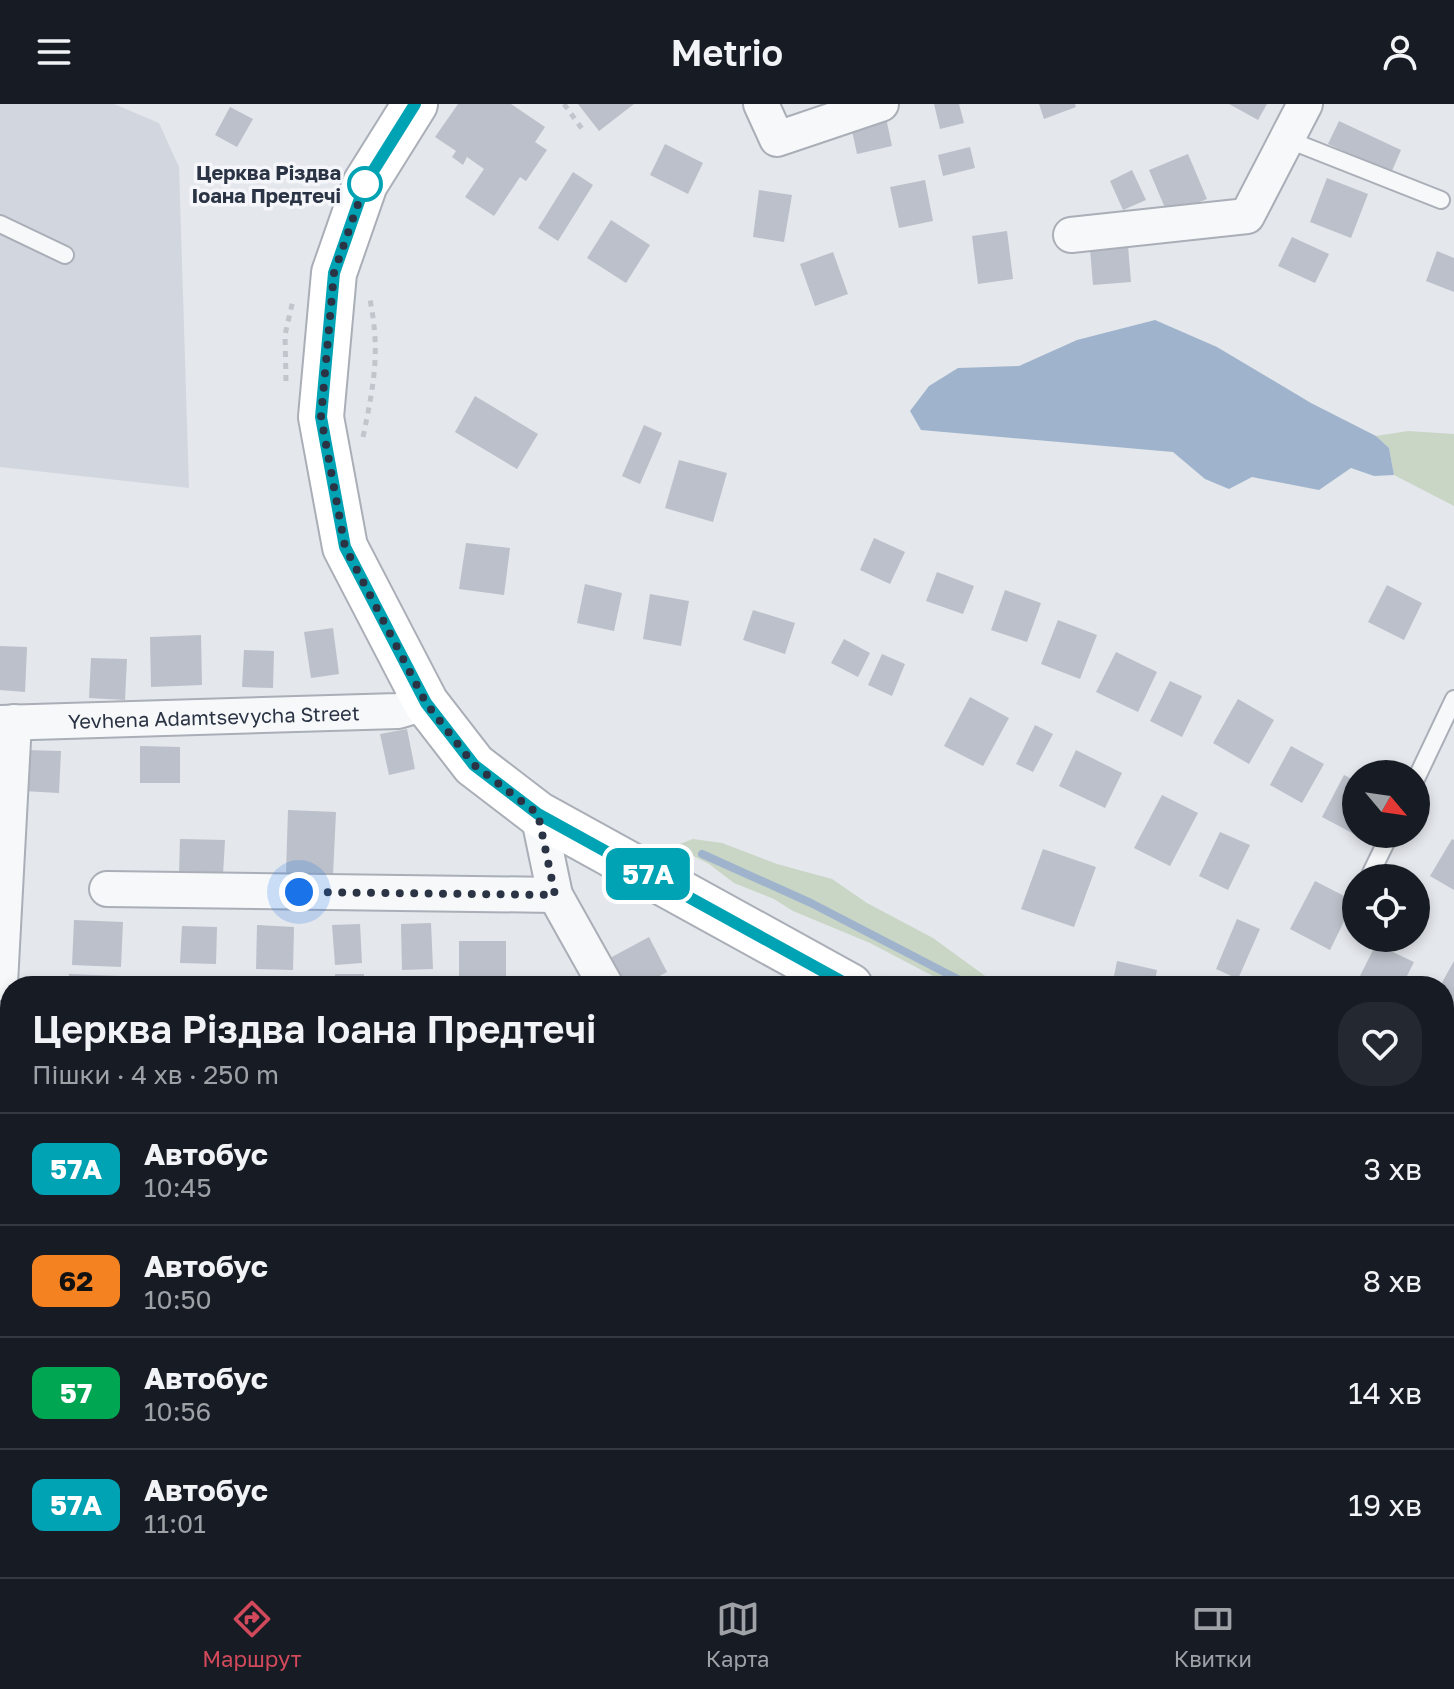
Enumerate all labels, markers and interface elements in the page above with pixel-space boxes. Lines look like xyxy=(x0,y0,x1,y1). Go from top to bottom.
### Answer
icon: menu xyxy=(32,30,76,74)
icon: person xyxy=(1378,30,1422,74)
text: Metrio xyxy=(671,31,783,74)
place label: Церква Різдва Іоана Предтечі xyxy=(192,160,341,207)
marker: Церква Різдва Іоана Предтечі xyxy=(348,167,382,201)
street label: Yevhena Adamtsevycha Street xyxy=(68,700,360,733)
north arrow xyxy=(1342,760,1430,848)
map controls xyxy=(1342,760,1430,952)
line badge: 57А xyxy=(602,848,694,900)
text: 57А xyxy=(622,857,674,890)
button: locate xyxy=(1342,864,1430,952)
your location xyxy=(279,872,319,912)
button: heart xyxy=(1338,1002,1422,1086)
text: Церква Різдва Іоана Предтечі xyxy=(32,1006,596,1051)
text: Пішки · 4 хв · 250 m xyxy=(32,1059,279,1090)
text: Автобус xyxy=(144,1136,268,1172)
text: 3 хв xyxy=(1364,1151,1422,1187)
text: 57А xyxy=(50,1152,102,1185)
text: 10:45 xyxy=(144,1172,211,1203)
text: Автобус xyxy=(144,1248,268,1284)
text: 8 хв xyxy=(1363,1263,1422,1299)
text: 62 xyxy=(59,1264,93,1297)
text: 10:50 xyxy=(144,1284,212,1315)
text: Автобус xyxy=(144,1360,268,1396)
text: 14 хв xyxy=(1348,1375,1422,1411)
text: 57 xyxy=(60,1376,92,1409)
text: 10:56 xyxy=(144,1396,211,1427)
text: Автобус xyxy=(144,1472,268,1508)
text: 19 хв xyxy=(1348,1487,1422,1523)
text: 57А xyxy=(50,1488,102,1521)
text: 11:01 xyxy=(144,1508,206,1539)
tab: Маршрут xyxy=(202,1597,301,1672)
tab: Карта xyxy=(706,1597,769,1672)
tab: Квитки xyxy=(1174,1597,1252,1672)

